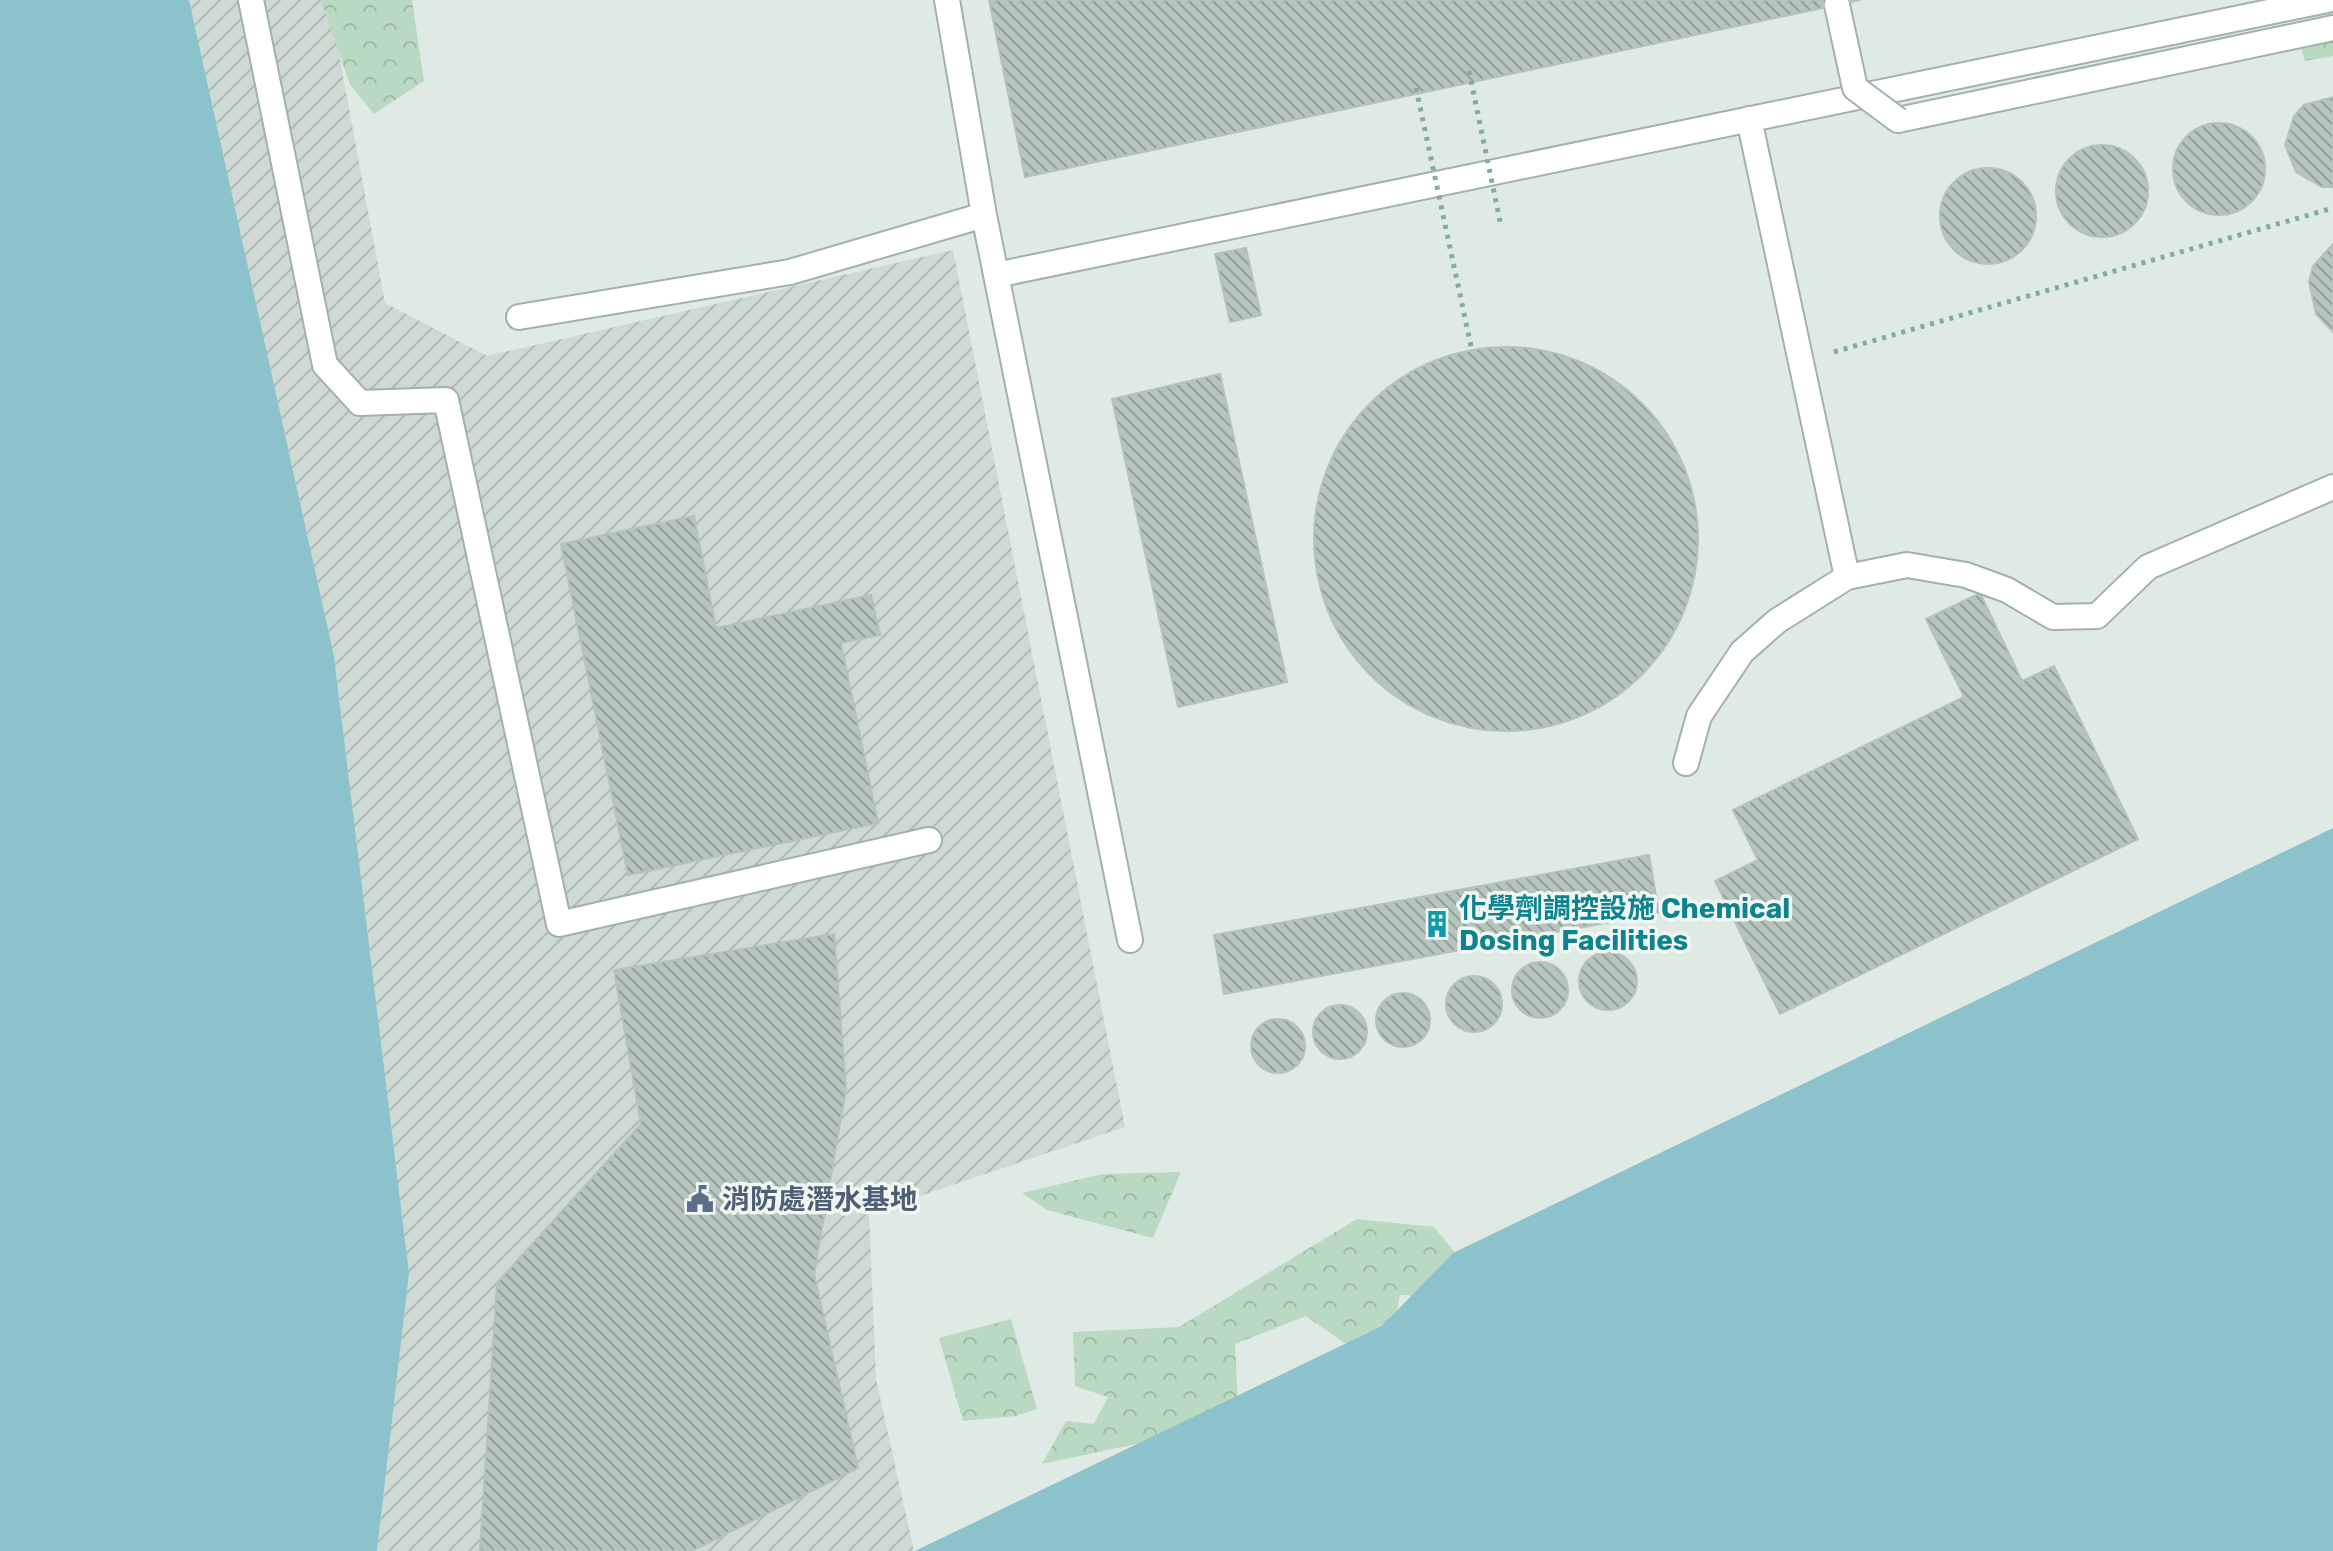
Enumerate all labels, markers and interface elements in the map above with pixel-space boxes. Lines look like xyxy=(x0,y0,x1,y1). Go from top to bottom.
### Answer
place label: 化學劑調控設施 Chemical Dosing Facilities xyxy=(1459,892,1790,957)
building icon: 化學劑調控設施 Chemical Dosing Facilities xyxy=(1422,909,1452,939)
place label: 消防處潛水基地 xyxy=(722,1183,918,1216)
public building icon: 消防處潛水基地 xyxy=(685,1184,715,1214)

